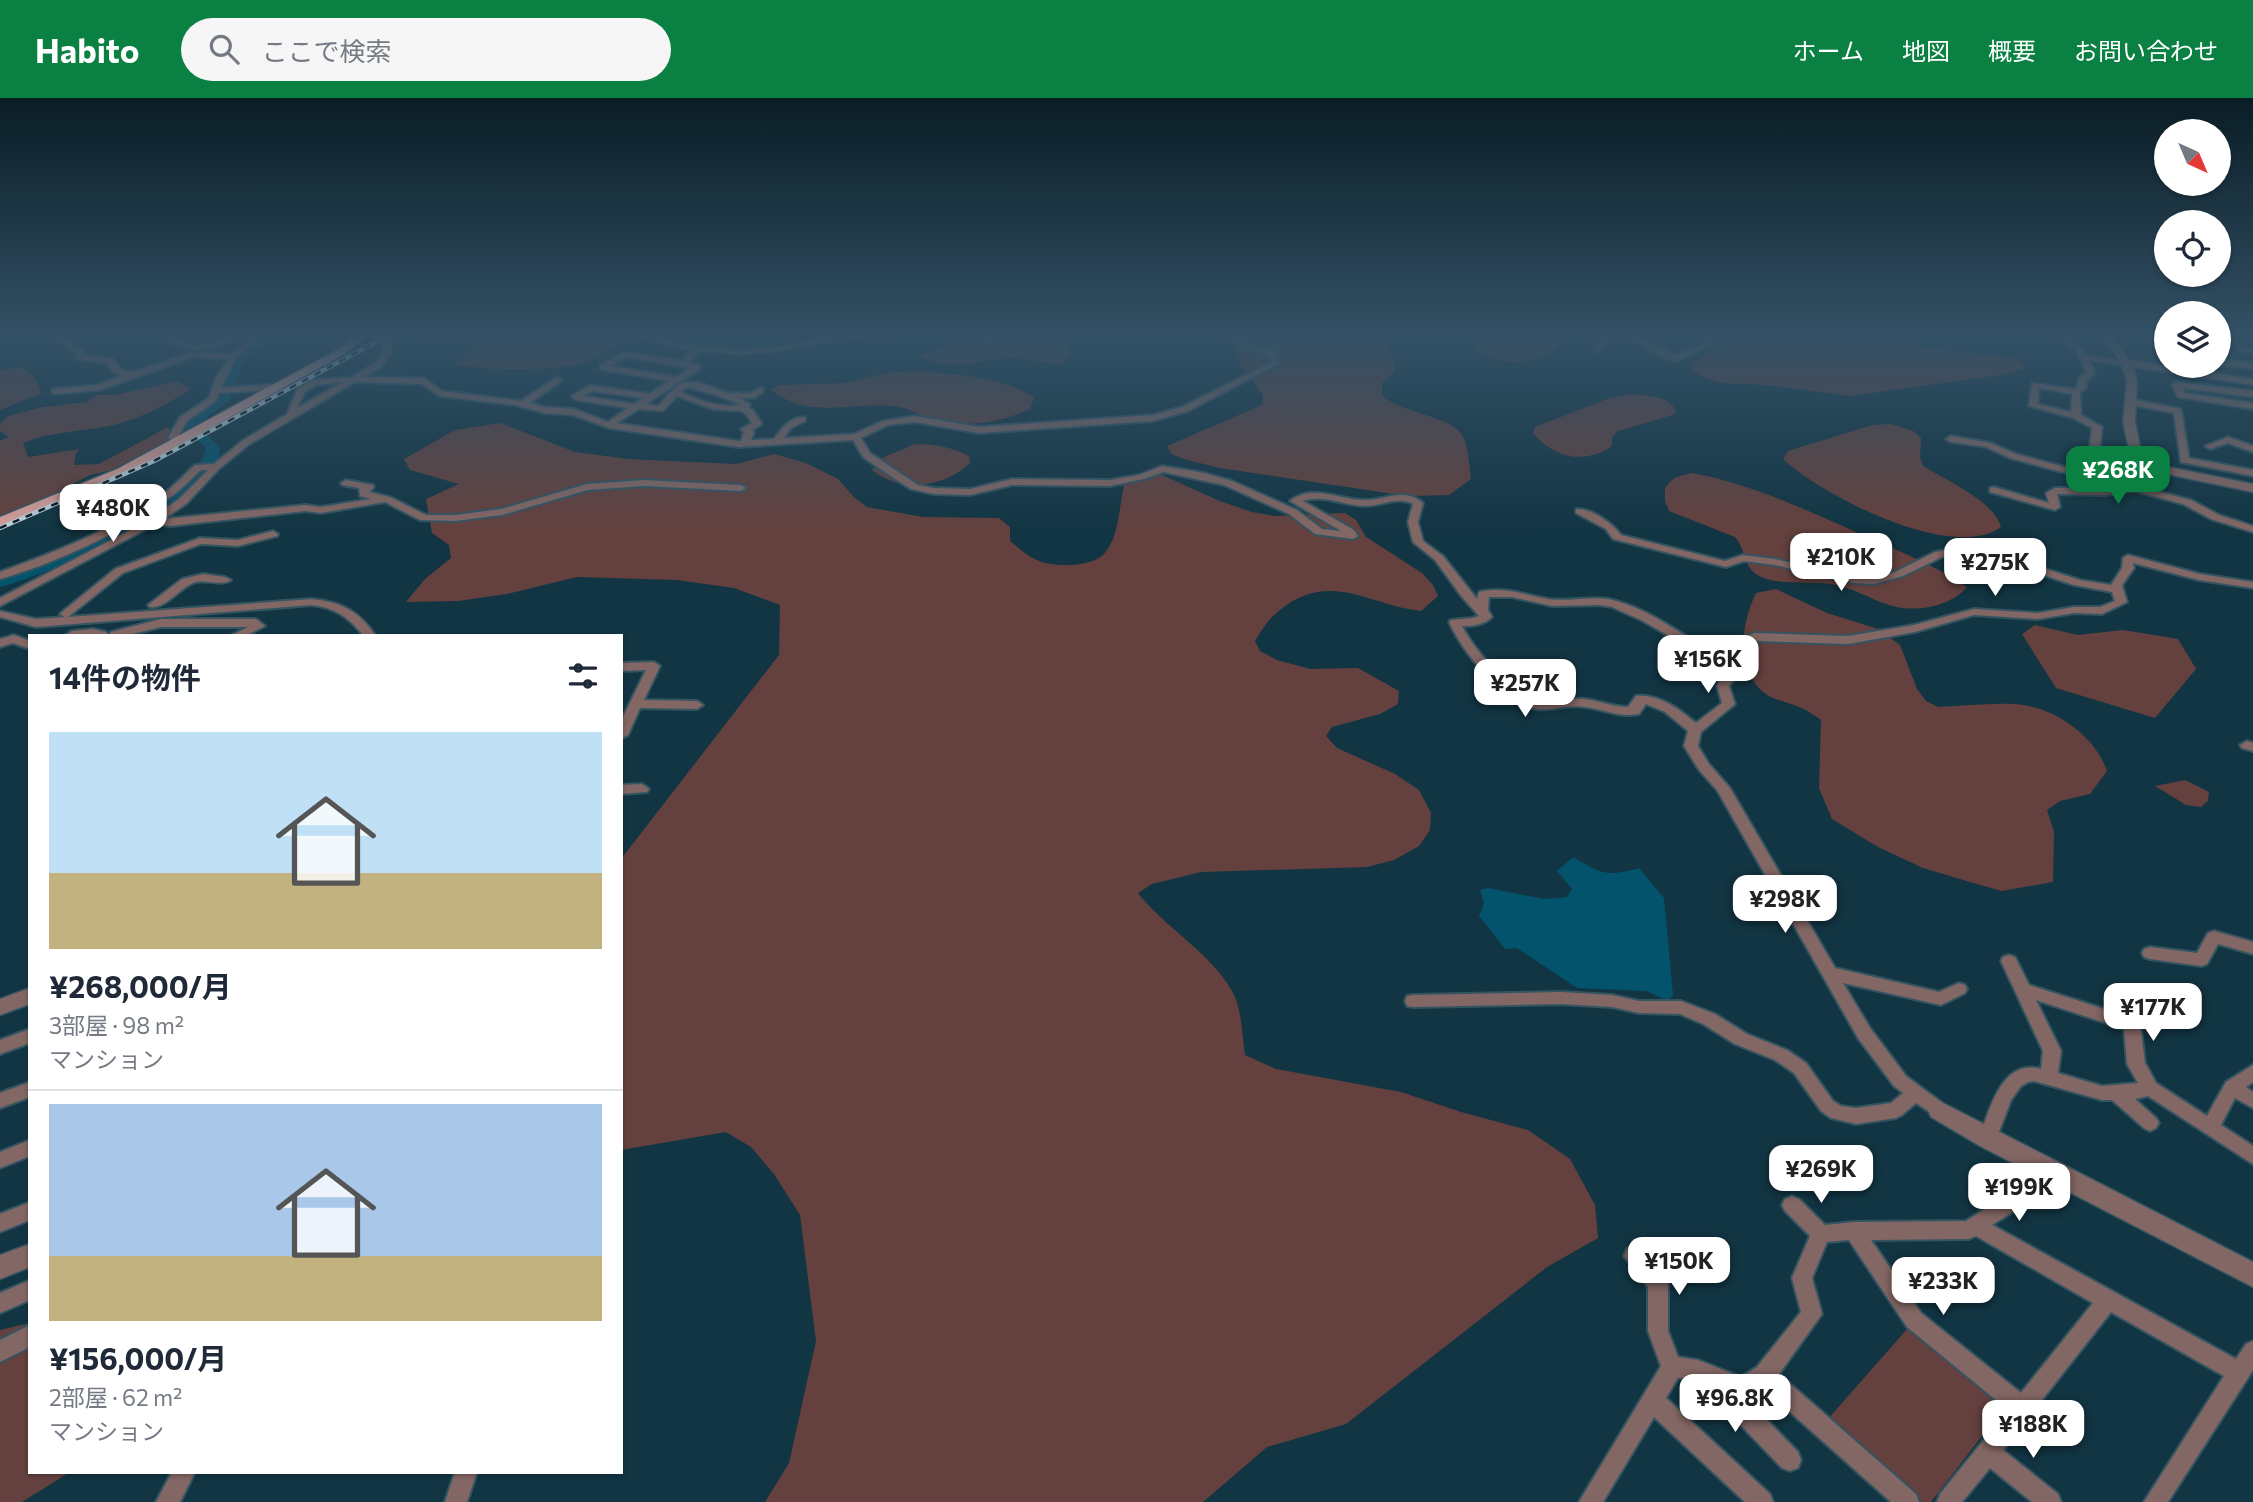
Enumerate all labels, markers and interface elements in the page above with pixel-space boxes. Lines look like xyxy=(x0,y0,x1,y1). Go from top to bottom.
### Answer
search box xyxy=(181,18,671,81)
text: Habito xyxy=(35,29,139,70)
icon: search xyxy=(205,30,243,68)
text: ここで検索 xyxy=(261,35,391,66)
text: ホーム xyxy=(1793,36,1864,65)
text: 地図 xyxy=(1902,36,1950,65)
text: 概要 xyxy=(1988,36,2036,65)
text: お問い合わせ xyxy=(2074,36,2218,65)
north arrow xyxy=(2154,119,2231,196)
map controls xyxy=(2154,119,2231,378)
button: locate xyxy=(2154,210,2231,287)
button: layers xyxy=(2154,301,2231,378)
pin: ¥268K xyxy=(2069,446,2167,506)
text: ¥268K xyxy=(2082,455,2154,483)
pin: ¥480K xyxy=(64,484,162,544)
text: ¥480K xyxy=(76,493,150,521)
pin: ¥210K xyxy=(1792,533,1890,593)
pin: ¥275K xyxy=(1946,538,2044,598)
text: ¥210K xyxy=(1806,542,1876,570)
text: ¥275K xyxy=(1960,547,2030,575)
pin: ¥156K xyxy=(1659,636,1757,695)
text: ¥156K xyxy=(1674,644,1742,672)
icon: filters xyxy=(564,657,602,695)
text: 14件の物件 xyxy=(49,658,201,695)
pin: ¥257K xyxy=(1476,660,1574,719)
text: ¥257K xyxy=(1490,668,1560,696)
icon: home xyxy=(263,778,389,904)
pin: ¥298K xyxy=(1736,876,1834,935)
text: ¥298K xyxy=(1749,884,1821,912)
text: ¥268,000/月 xyxy=(49,967,232,1004)
pin: ¥177K xyxy=(2104,984,2202,1043)
text: ¥177K xyxy=(2120,992,2186,1020)
text: 3部屋 · 98 m² xyxy=(49,1011,184,1039)
text: マンション xyxy=(49,1045,164,1073)
pin: ¥269K xyxy=(1772,1146,1870,1205)
icon: home xyxy=(263,1150,389,1276)
text: ¥269K xyxy=(1785,1154,1857,1182)
pin: ¥199K xyxy=(1970,1164,2068,1223)
text: ¥199K xyxy=(1984,1172,2054,1200)
pin: ¥150K xyxy=(1630,1238,1728,1297)
text: ¥150K xyxy=(1644,1246,1714,1274)
pin: ¥233K xyxy=(1894,1258,1992,1317)
text: ¥233K xyxy=(1908,1266,1978,1294)
text: ¥156,000/月 xyxy=(49,1339,227,1376)
pin: ¥96.8K xyxy=(1678,1374,1792,1434)
text: 2部屋 · 62 m² xyxy=(49,1383,182,1411)
text: ¥96.8K xyxy=(1696,1383,1774,1411)
pin: ¥188K xyxy=(1984,1400,2082,1460)
text: ¥188K xyxy=(1998,1409,2068,1437)
text: マンション xyxy=(49,1417,164,1445)

